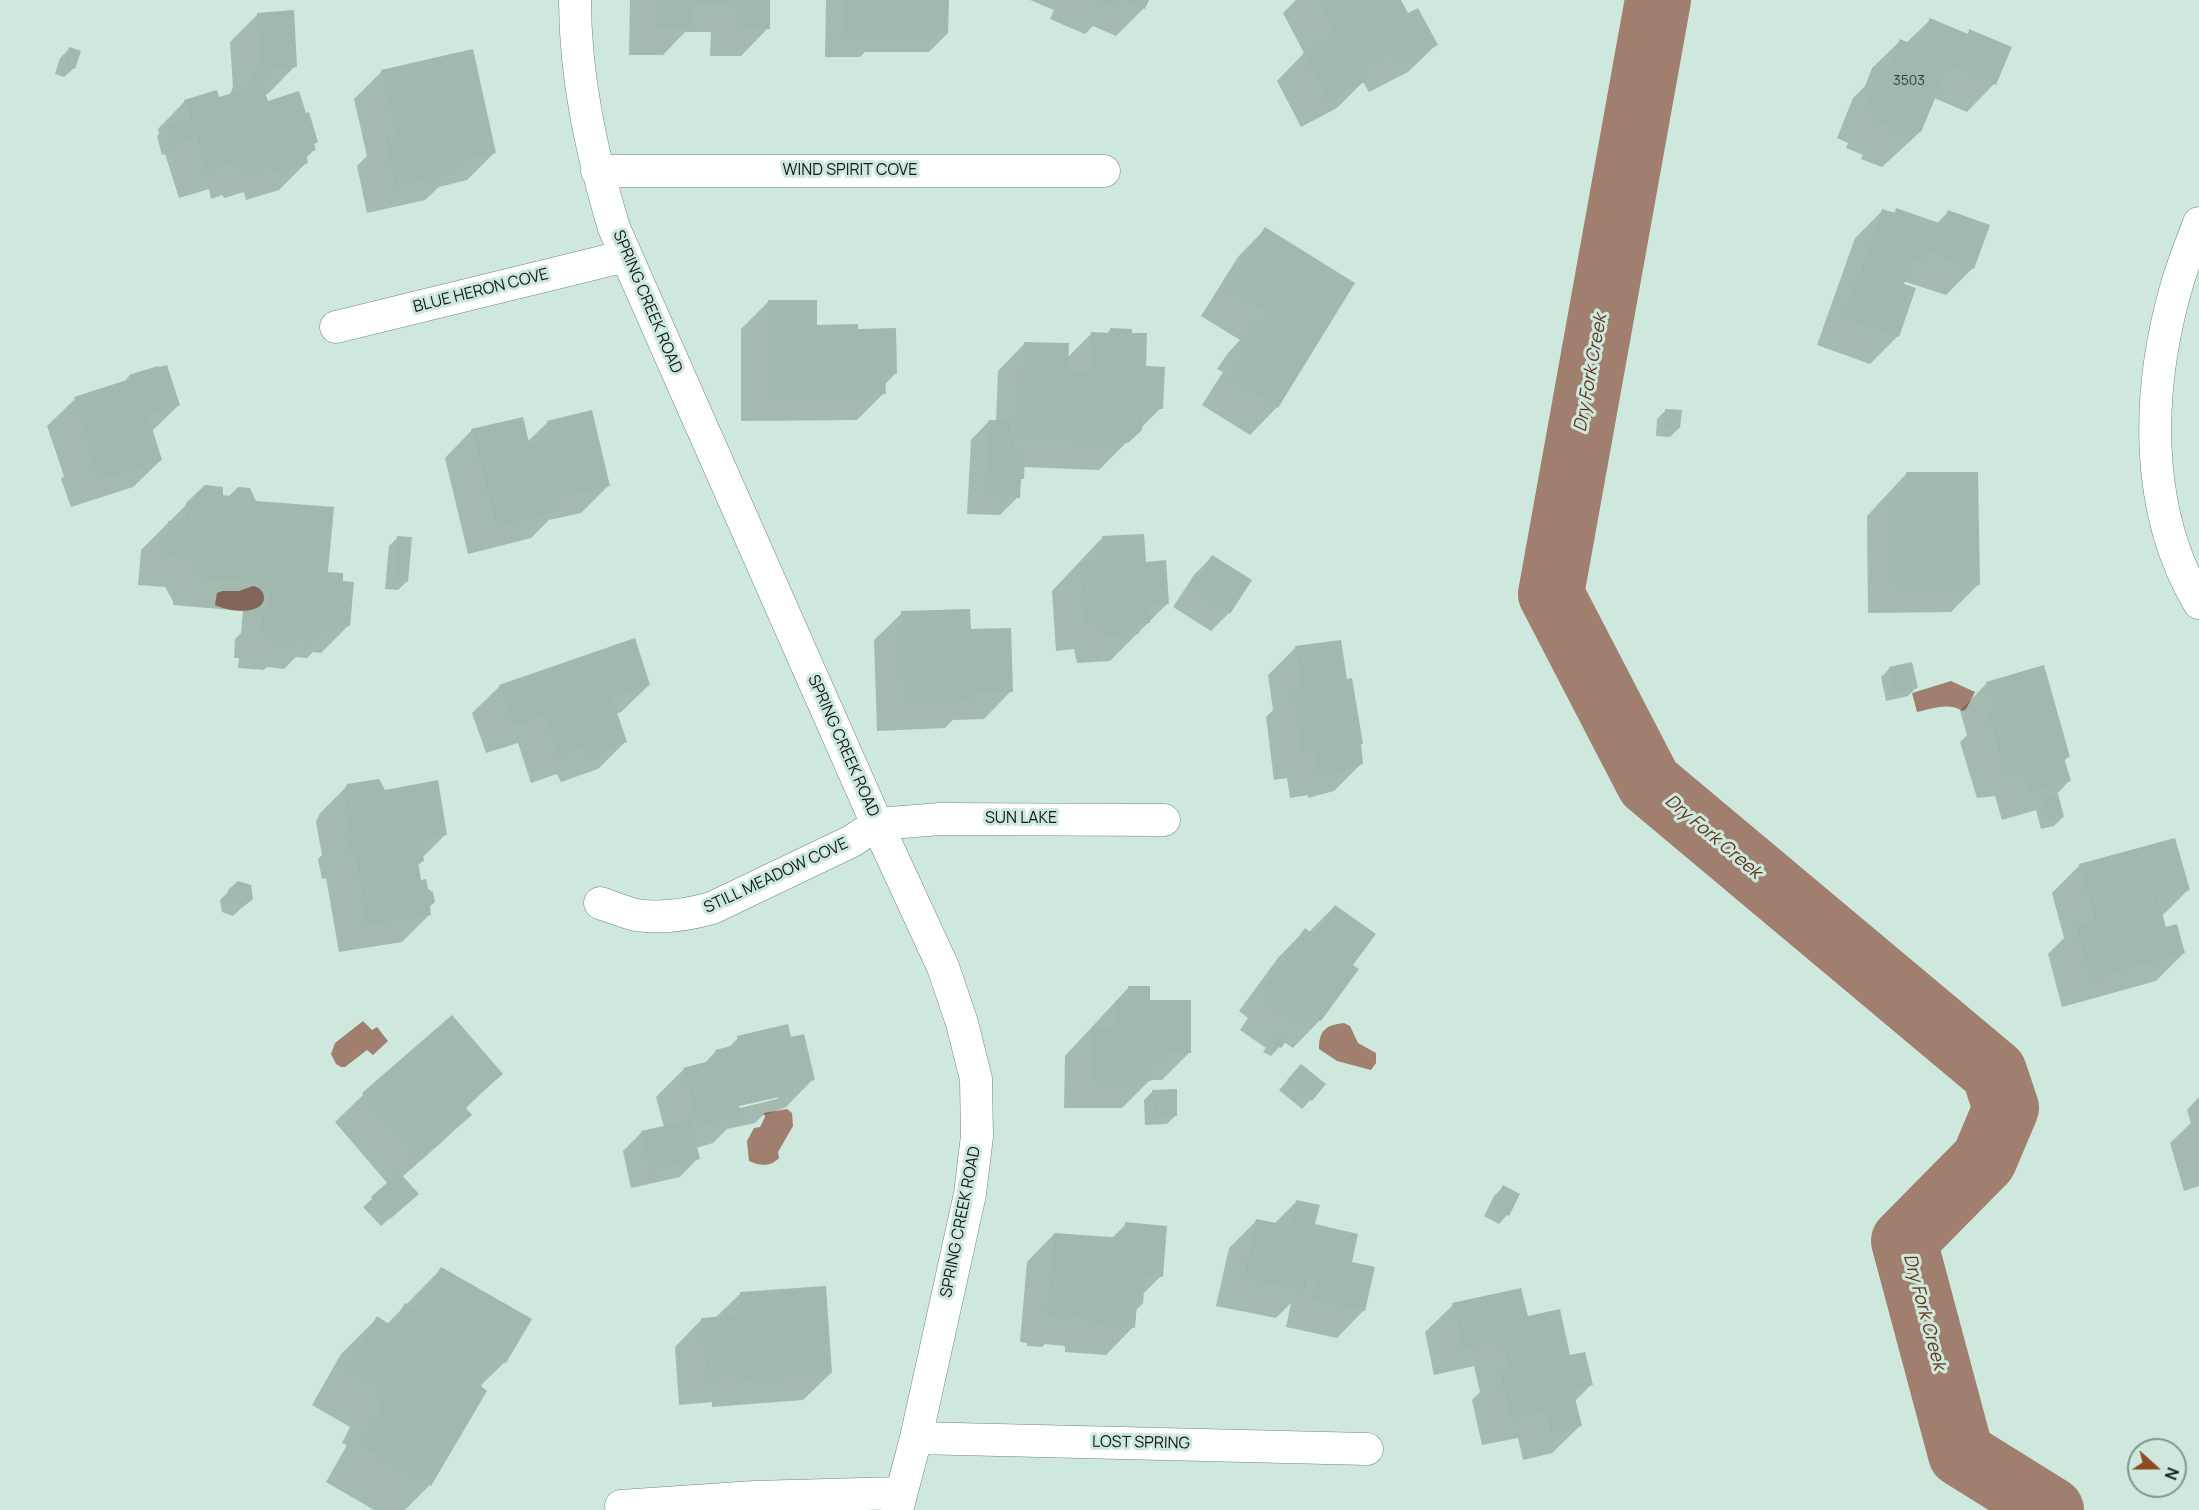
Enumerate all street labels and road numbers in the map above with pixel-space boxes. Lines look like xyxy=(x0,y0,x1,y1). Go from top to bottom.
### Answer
street label: WIND SPIRIT COVE xyxy=(783,161,917,181)
street label: SPRING CREEK ROAD xyxy=(608,228,686,376)
street label: BLUE HERON COVE xyxy=(411,265,551,317)
street label: SPRING CREEK ROAD xyxy=(803,672,883,820)
street label: SUN LAKE xyxy=(985,809,1057,829)
street label: STILL MEADOW COVE xyxy=(701,834,851,918)
street label: SPRING CREEK ROAD xyxy=(937,1145,985,1299)
street label: LOST SPRING xyxy=(1092,1433,1190,1453)

